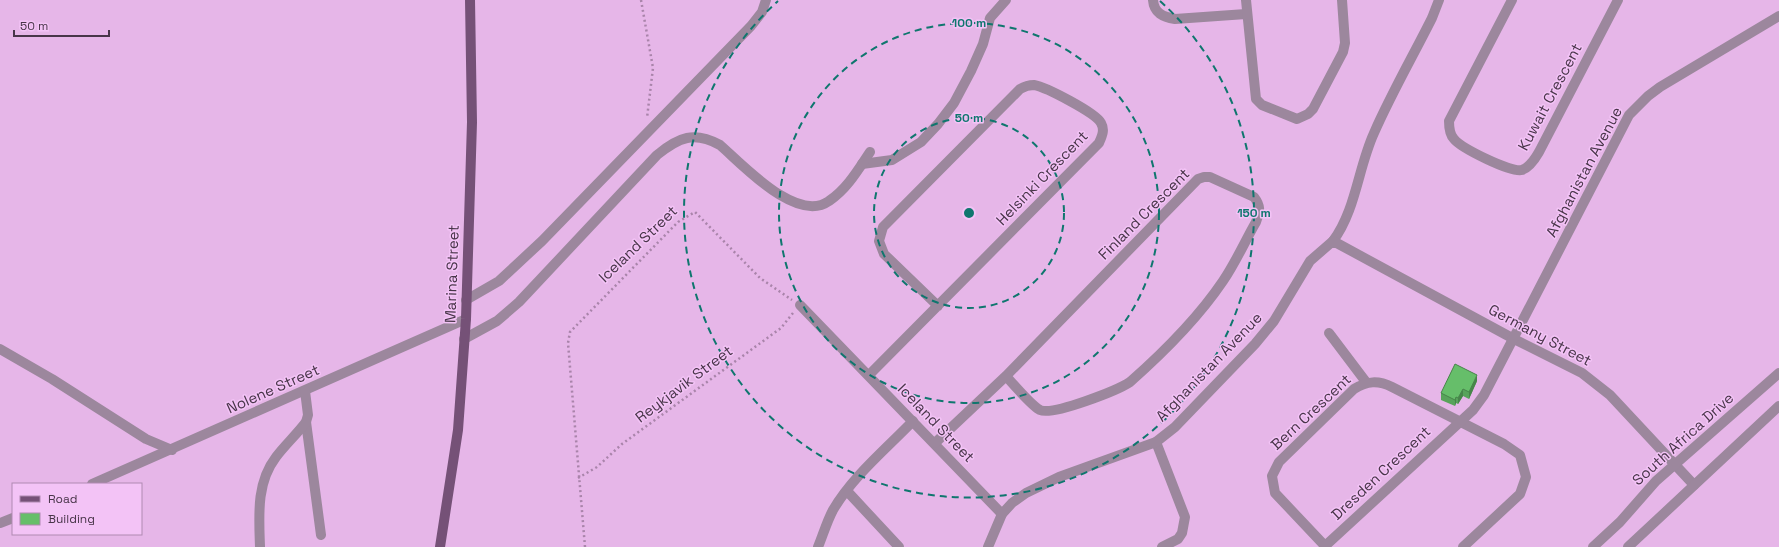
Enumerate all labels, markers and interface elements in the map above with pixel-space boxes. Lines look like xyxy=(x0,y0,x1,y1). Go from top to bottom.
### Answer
scale bar xyxy=(14,12,109,38)
text: 100 m xyxy=(952,15,986,31)
text: 50 m xyxy=(20,18,48,34)
street label: Kuwait Crescent xyxy=(1513,40,1586,154)
street label: Afghanistan Avenue xyxy=(1541,103,1626,240)
text: 50 m xyxy=(955,110,983,126)
street label: Helsinki Crescent xyxy=(992,126,1092,229)
street label: Finland Crescent xyxy=(1094,164,1193,263)
street label: Iceland Street xyxy=(594,201,681,286)
text: 150 m xyxy=(1237,205,1271,221)
centre of rings xyxy=(962,206,976,220)
street label: Marina Street xyxy=(440,224,463,324)
street label: Germany Street xyxy=(1485,299,1595,370)
street label: Afghanistan Avenue xyxy=(1152,308,1266,425)
street label: Reykjavik Street xyxy=(631,341,736,426)
street label: Nolene Street xyxy=(223,360,322,417)
street label: Bern Crescent xyxy=(1266,369,1355,454)
street label: Iceland Street xyxy=(894,379,979,466)
street label: South Africa Drive xyxy=(1628,388,1737,489)
street label: Dresden Crescent xyxy=(1327,422,1434,524)
legend xyxy=(12,483,142,535)
text: Road xyxy=(48,491,77,507)
text: Building xyxy=(48,511,95,527)

